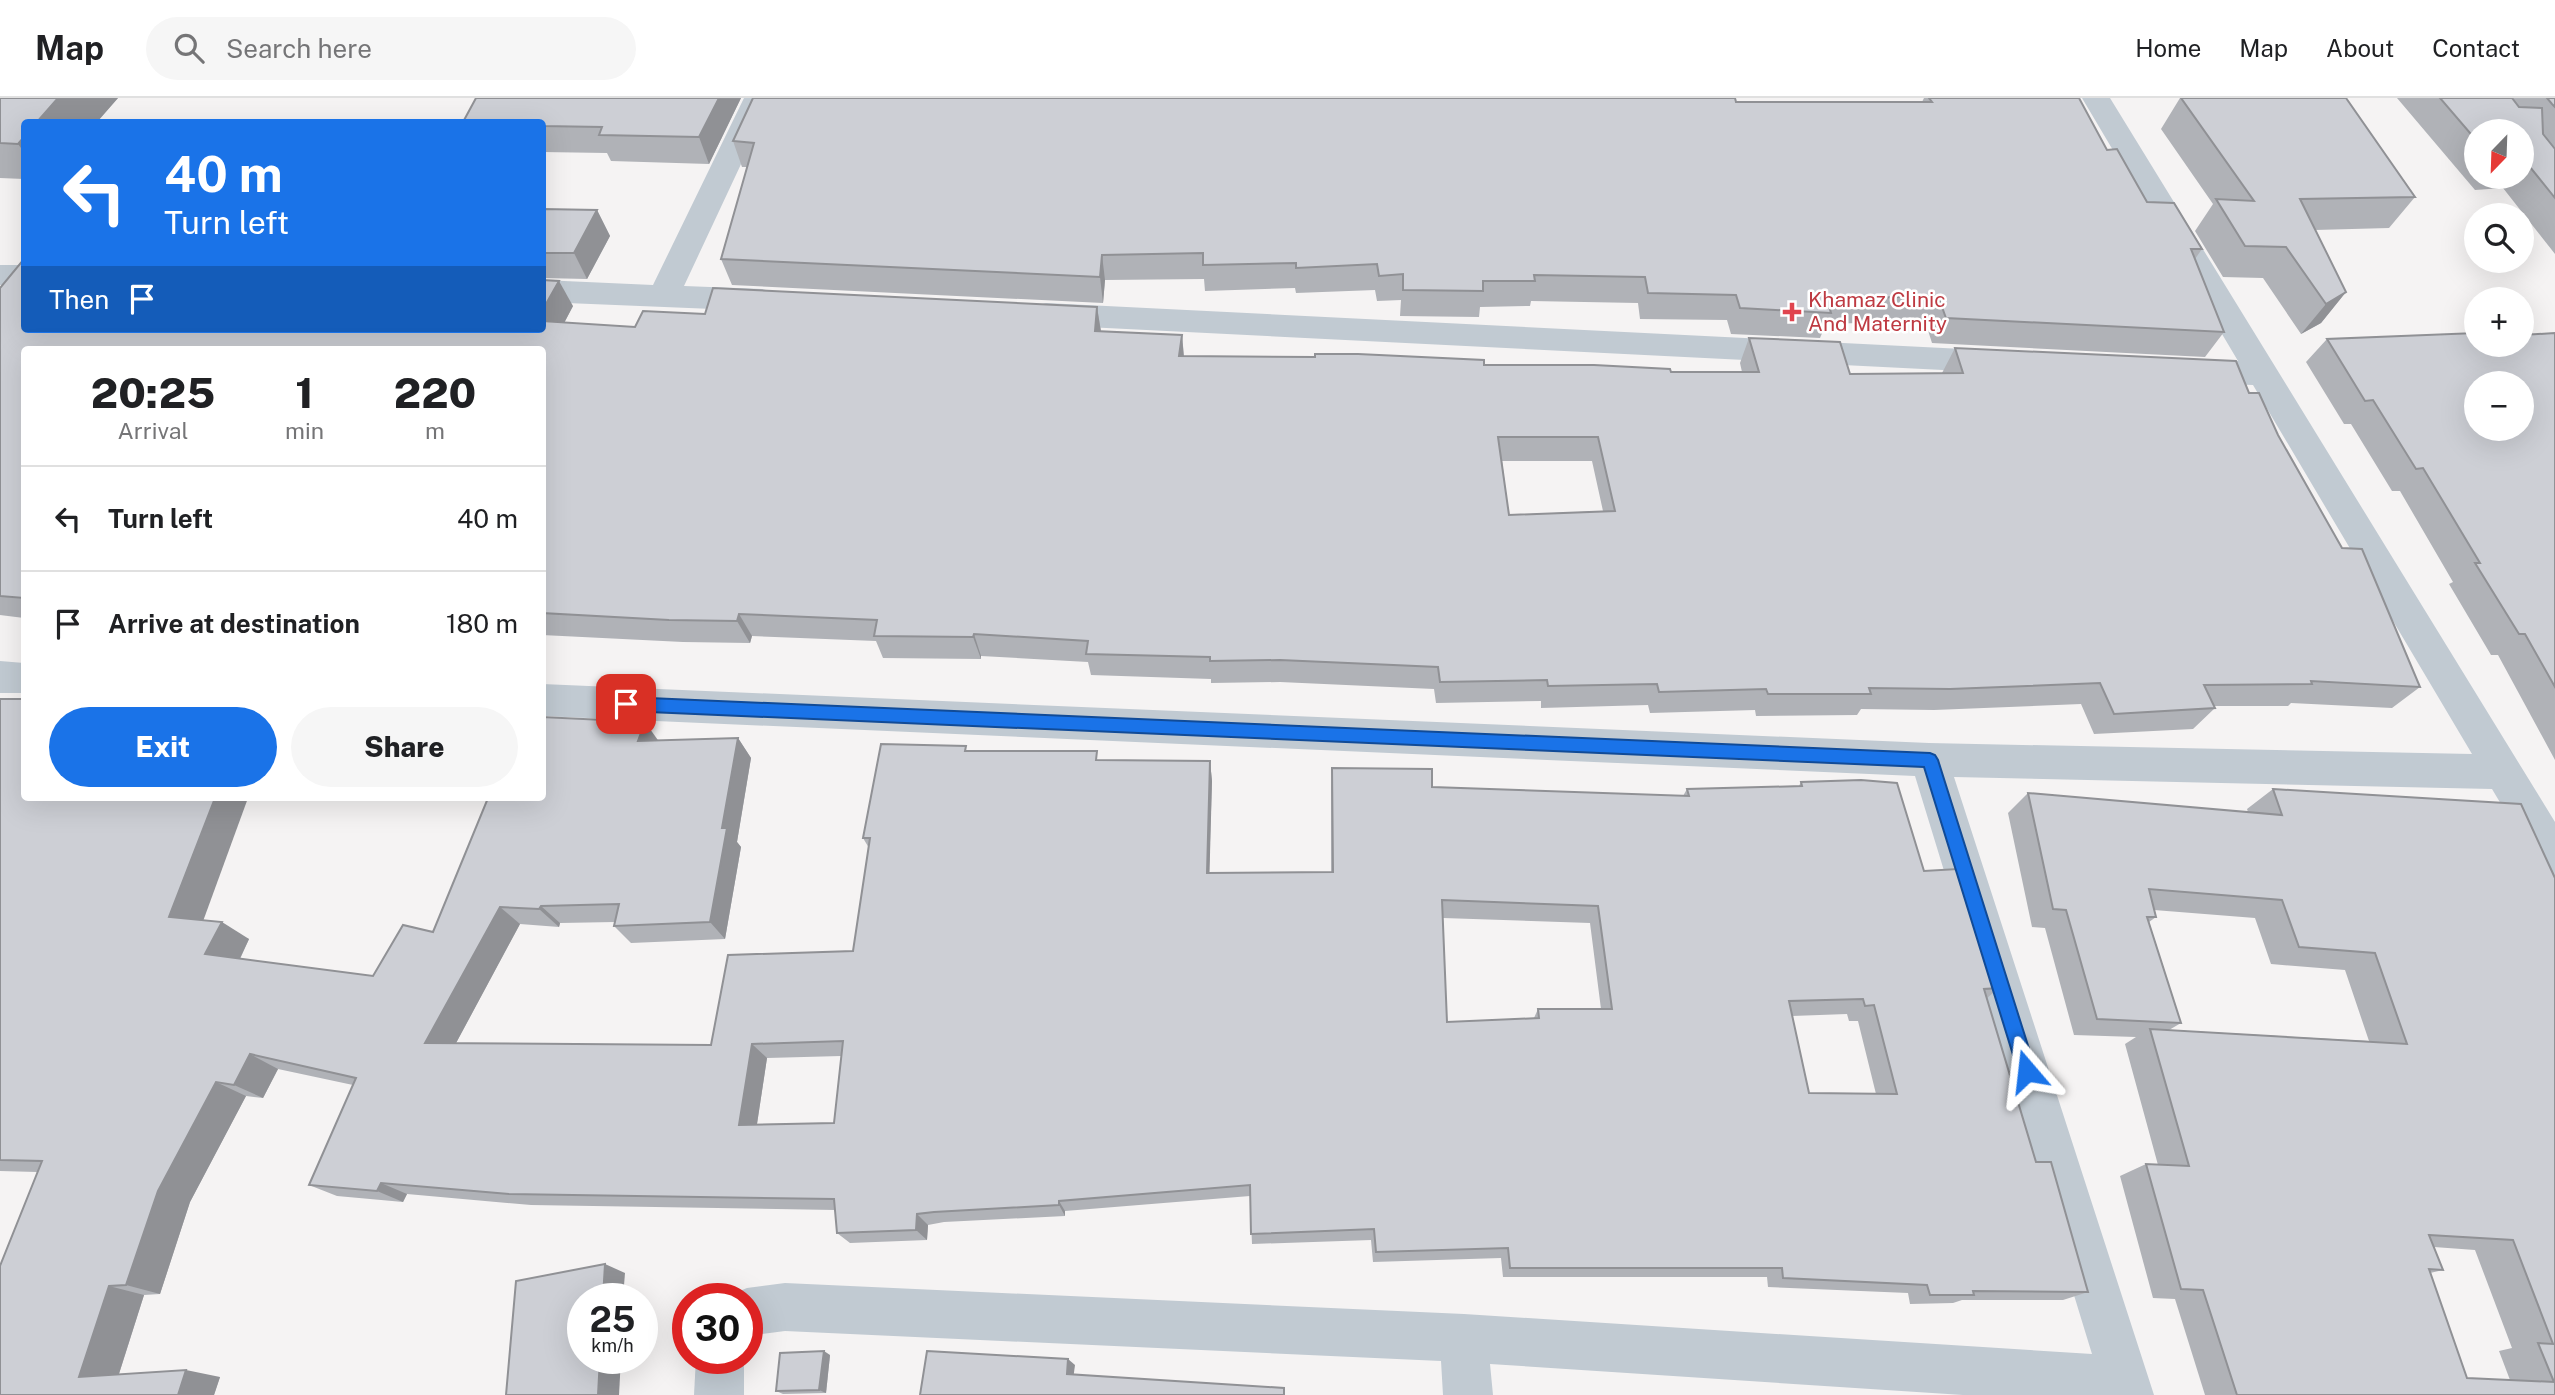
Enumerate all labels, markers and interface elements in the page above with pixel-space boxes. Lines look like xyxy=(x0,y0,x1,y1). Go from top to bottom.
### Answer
search box xyxy=(146,17,636,80)
text: Map xyxy=(35,29,104,67)
icon: search xyxy=(170,29,208,67)
text: Search here xyxy=(226,33,372,64)
text: Home xyxy=(2135,34,2201,62)
text: Map xyxy=(2239,34,2288,62)
text: About xyxy=(2326,34,2394,62)
text: Contact xyxy=(2432,34,2520,62)
north arrow xyxy=(2464,119,2534,189)
map controls xyxy=(2464,119,2534,441)
text: 40 m xyxy=(164,145,283,203)
icon: left xyxy=(49,147,140,238)
button: search xyxy=(2464,203,2534,273)
text: Turn left xyxy=(164,204,289,241)
icon: arrive xyxy=(123,280,161,318)
text: Then xyxy=(49,284,109,315)
place label: Khamaz Clinic And Maternity xyxy=(1808,287,1947,336)
button: + xyxy=(2464,287,2534,357)
marker: Khamaz Clinic And Maternity xyxy=(1782,302,1802,322)
text: 20:25 xyxy=(91,368,215,417)
text: 1 xyxy=(295,368,314,417)
text: 220 xyxy=(394,368,476,417)
button: − xyxy=(2464,371,2534,441)
text: Arrival xyxy=(117,417,189,444)
text: min xyxy=(285,417,324,444)
text: m xyxy=(425,417,445,444)
icon: left xyxy=(49,500,87,538)
text: Turn left xyxy=(108,503,213,534)
text: 40 m xyxy=(457,503,518,534)
icon: arrive xyxy=(49,605,87,643)
text: Arrive at destination xyxy=(108,608,360,639)
text: 180 m xyxy=(446,608,518,639)
pin xyxy=(596,674,656,734)
icon: arrive xyxy=(607,685,645,723)
button: Exit xyxy=(49,707,277,787)
button: Share xyxy=(291,707,518,787)
position arrow xyxy=(1990,1034,2064,1108)
speed limit sign: 30 xyxy=(672,1283,763,1374)
text: 25 xyxy=(590,1299,635,1340)
text: km/h xyxy=(591,1335,634,1356)

